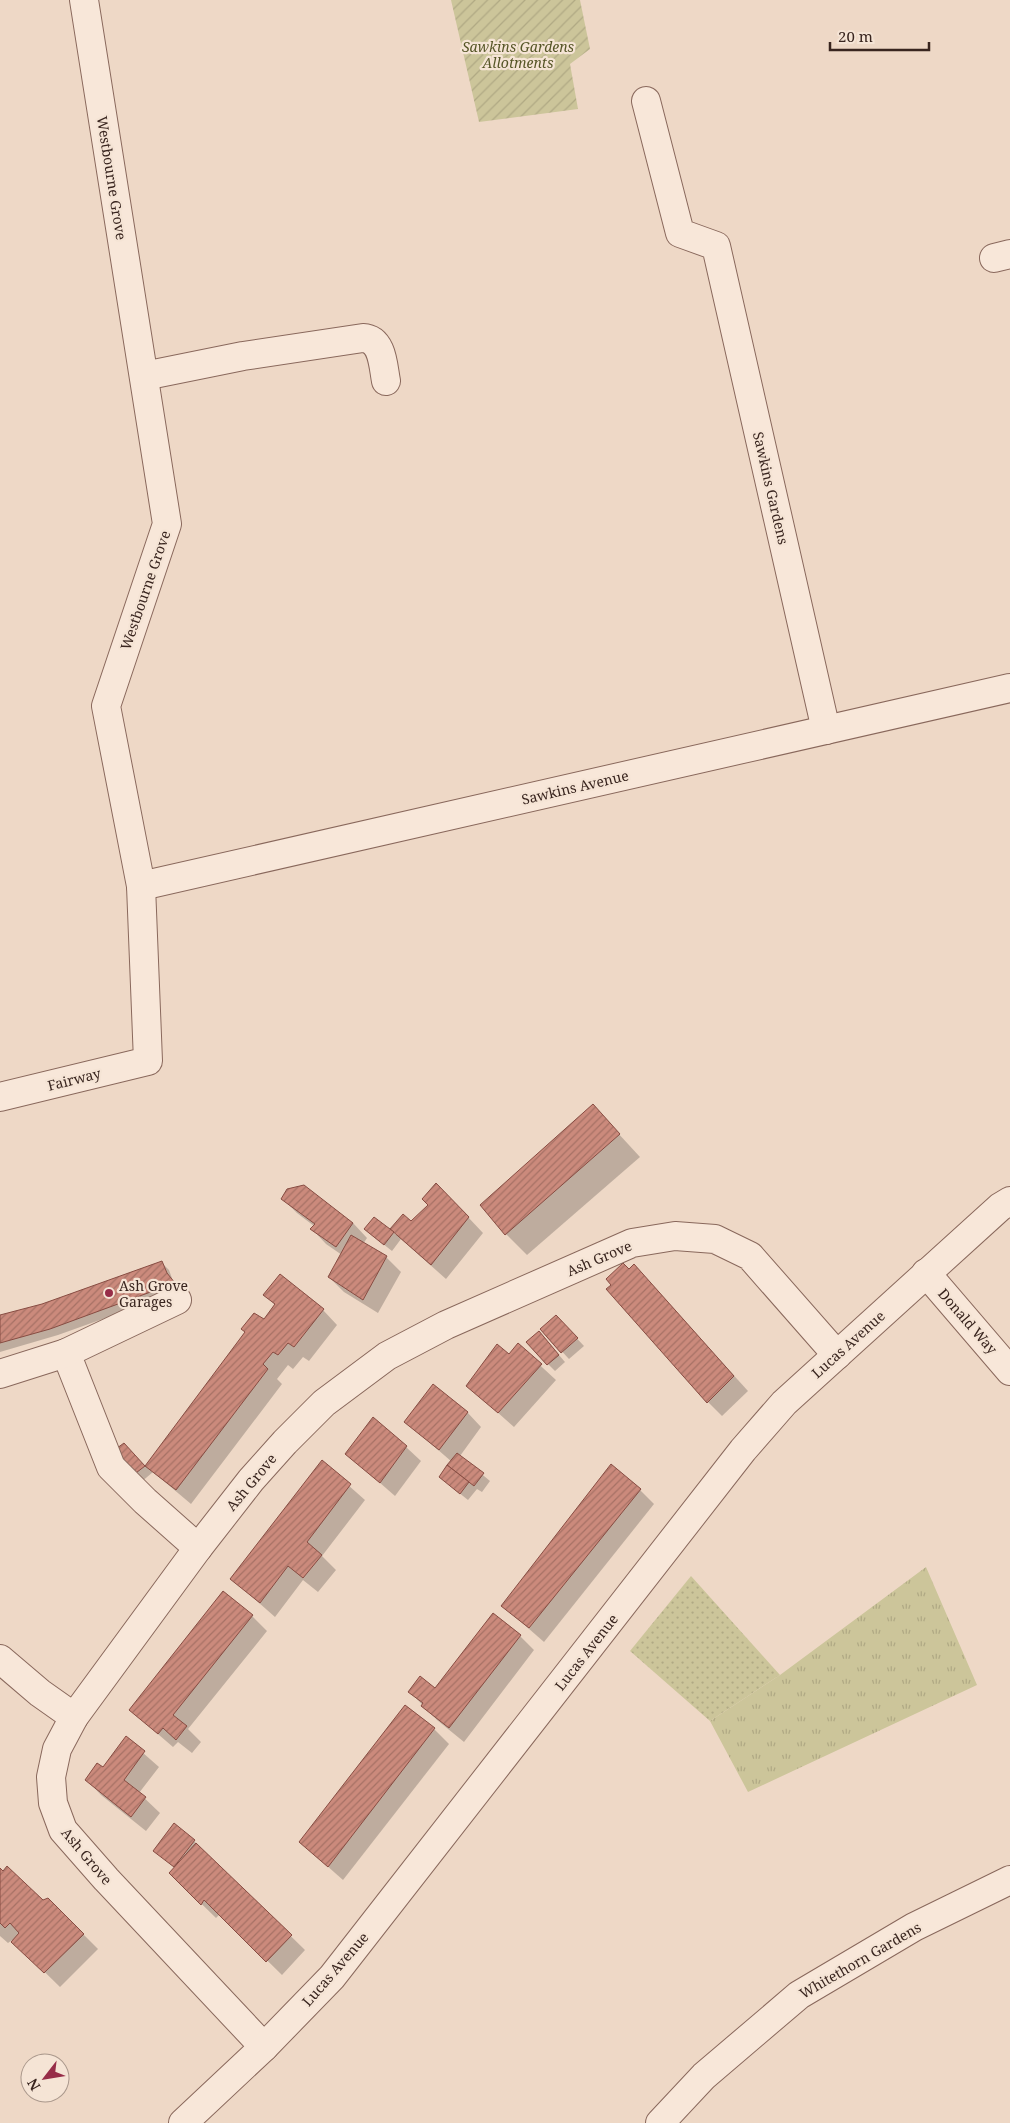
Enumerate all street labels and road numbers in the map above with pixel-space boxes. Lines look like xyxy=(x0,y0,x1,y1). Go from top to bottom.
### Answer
street label: Westbourne Grove xyxy=(93,115,131,241)
street label: Sawkins Gardens xyxy=(749,430,793,546)
street label: Westbourne Grove xyxy=(116,528,174,652)
street label: Sawkins Avenue xyxy=(520,765,630,809)
street label: Fairway xyxy=(45,1063,103,1095)
street label: Ash Grove xyxy=(564,1236,634,1280)
street label: Donald Way xyxy=(934,1284,1002,1358)
street label: Lucas Avenue xyxy=(807,1306,889,1382)
street label: Ash Grove xyxy=(222,1449,280,1515)
street label: Lucas Avenue xyxy=(550,1610,622,1694)
street label: Ash Grove xyxy=(58,1823,116,1889)
street label: Whitethorn Gardens xyxy=(796,1917,924,2003)
street label: Lucas Avenue xyxy=(298,1928,372,2010)

